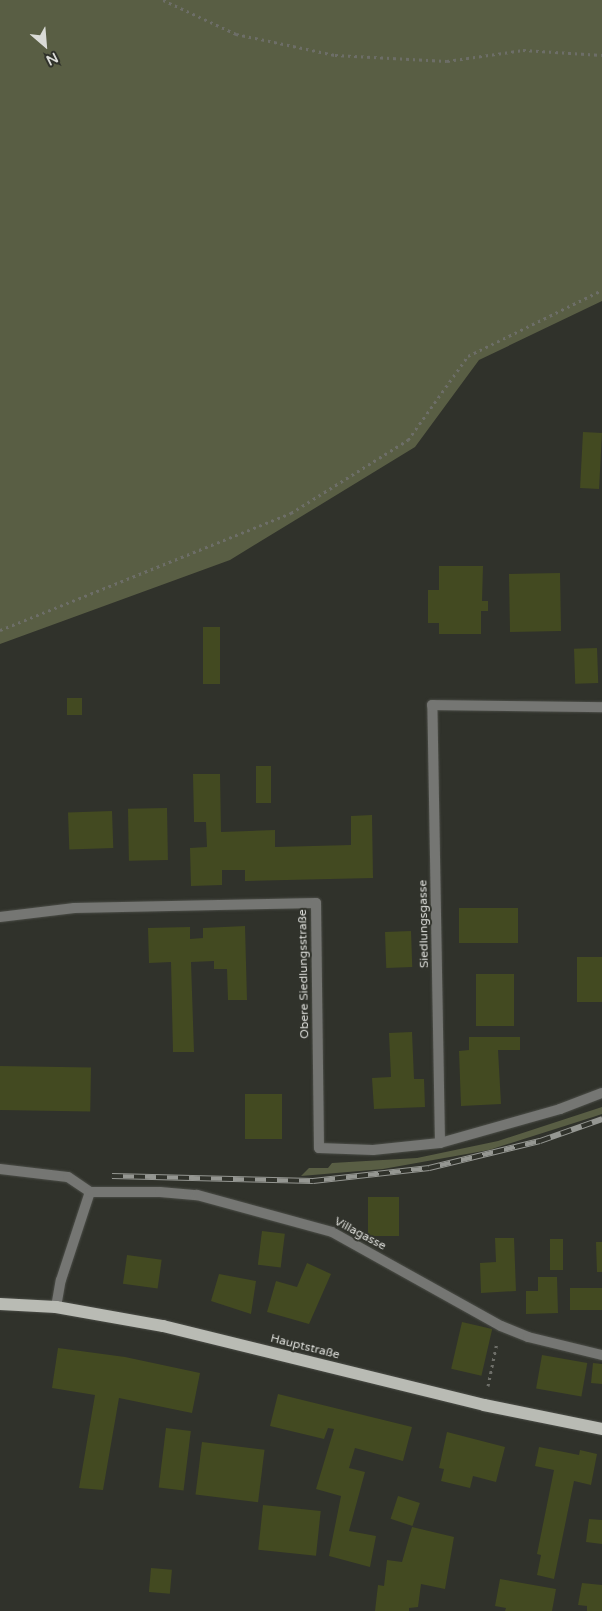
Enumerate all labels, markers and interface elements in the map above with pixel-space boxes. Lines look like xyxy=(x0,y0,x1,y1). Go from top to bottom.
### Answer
north arrow xyxy=(20,20,70,70)
text: N xyxy=(43,49,61,69)
street label: Siedlungsgasse xyxy=(416,880,432,968)
street label: Obere Siedlungsstraße xyxy=(296,909,312,1039)
street label: Villagasse xyxy=(332,1214,388,1254)
street label: Hauptstraße xyxy=(269,1331,341,1363)

